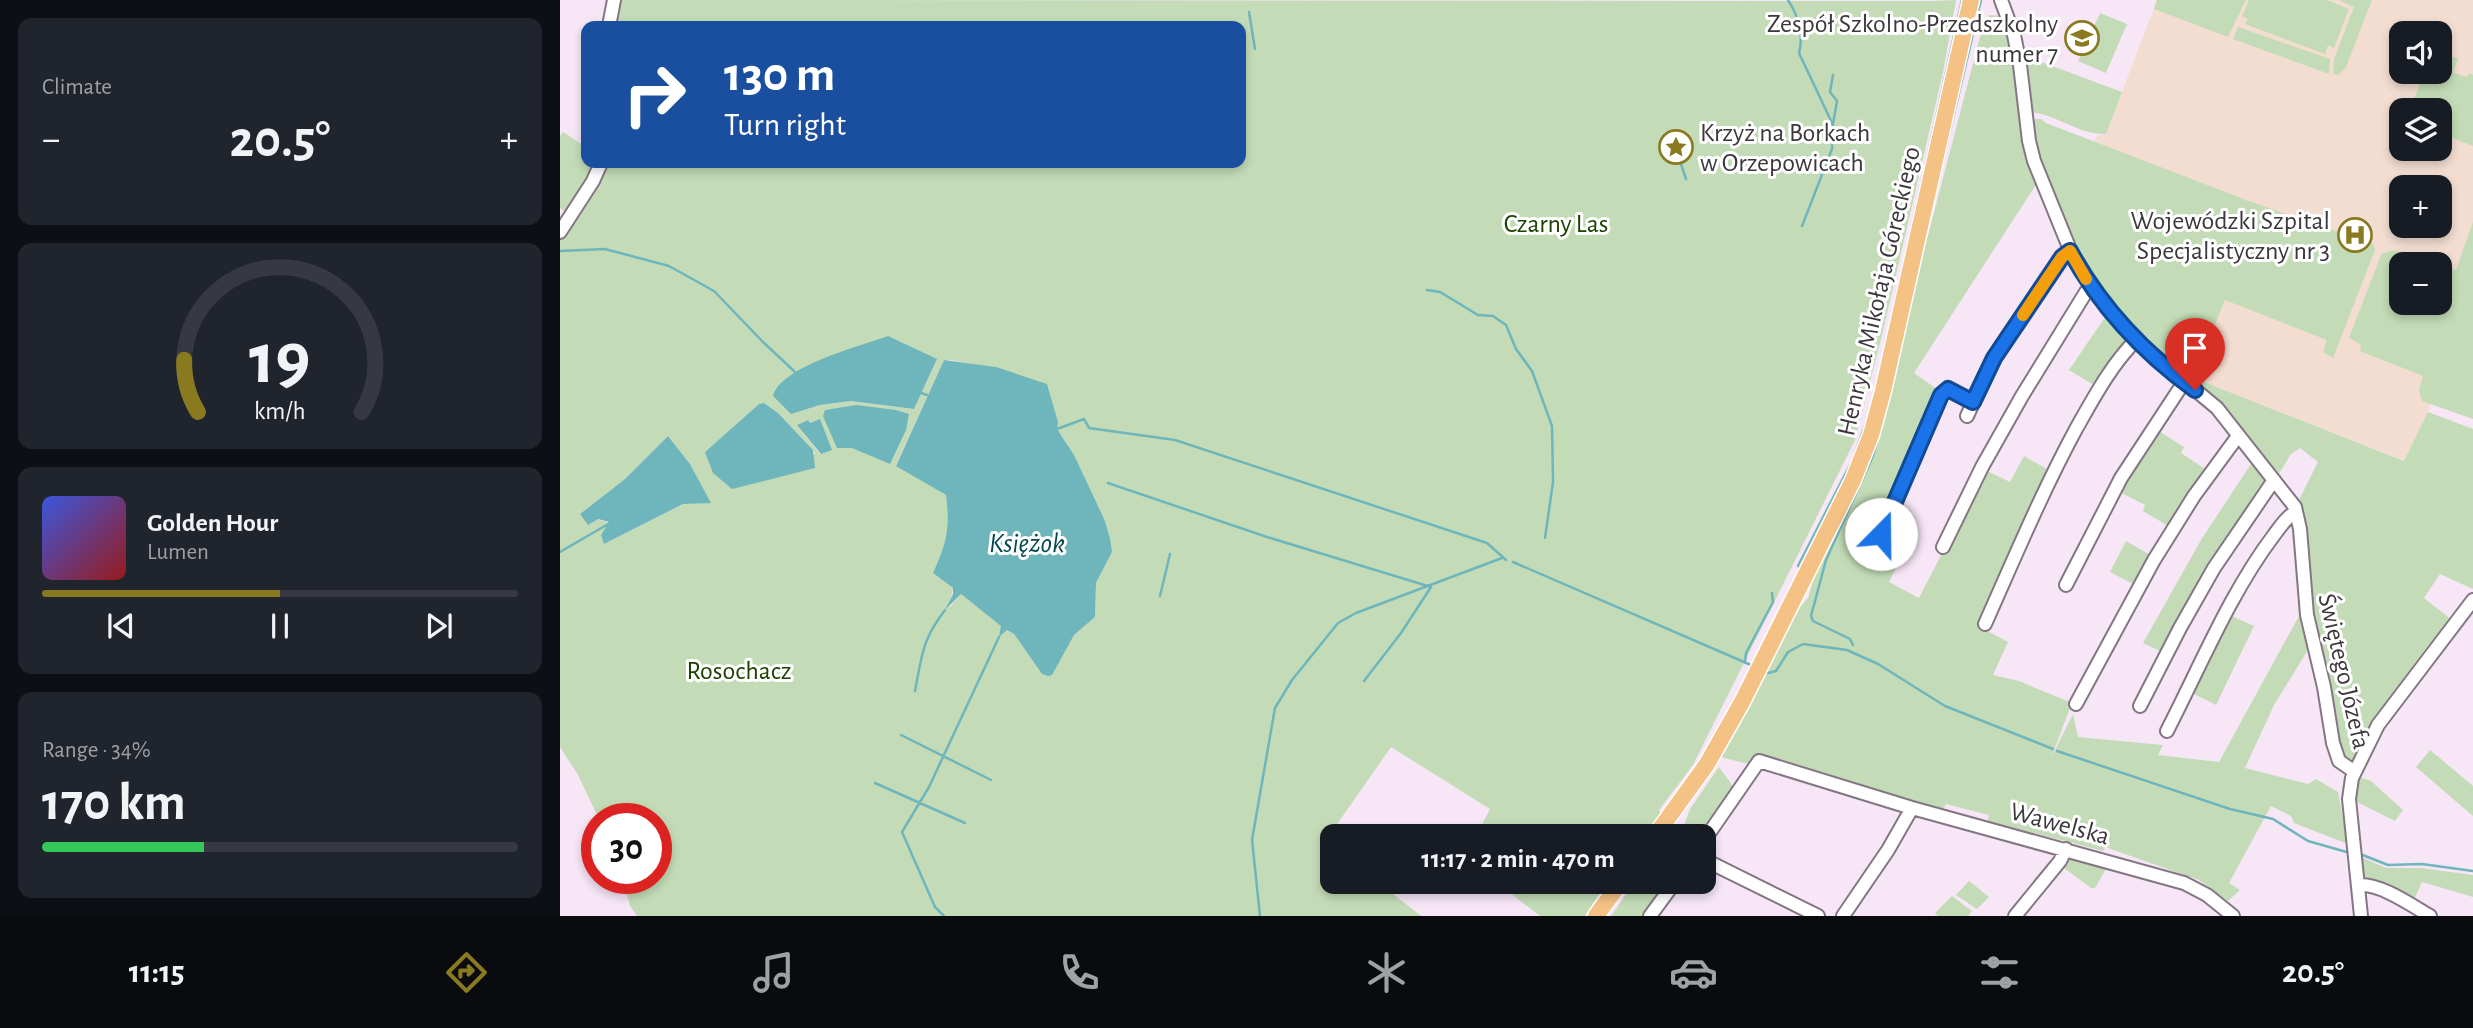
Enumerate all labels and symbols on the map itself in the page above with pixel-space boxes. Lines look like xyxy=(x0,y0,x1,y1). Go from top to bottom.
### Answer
place label: Zespół Szkolno-Przedszkolny numer 7 xyxy=(1767,11,2058,67)
school or university icon: Zespół Szkolno-Przedszkolny numer 7 xyxy=(2063,19,2101,57)
place label: Krzyż na Borkach w Orzepowicach xyxy=(1700,120,1870,176)
place icon: Krzyż na Borkach w Orzepowicach xyxy=(1657,128,1695,166)
street label: Henryka Mikołaja Góreckiego xyxy=(1833,144,1925,438)
place label: Wojewódzki Szpital Specjalistyczny nr 3 xyxy=(2131,208,2330,264)
park label: Czarny Las xyxy=(1504,211,1608,237)
hospital icon: Wojewódzki Szpital Specjalistyczny nr 3 xyxy=(2336,216,2374,254)
pin xyxy=(2165,318,2225,390)
position arrow xyxy=(1844,497,1918,571)
water label: Księżok xyxy=(989,530,1065,558)
street label: Świętego Józefa xyxy=(2313,590,2377,752)
park label: Rosochacz xyxy=(687,658,791,684)
street label: Wawelska xyxy=(2007,798,2112,850)
speed limit sign: 30 xyxy=(581,803,672,894)

